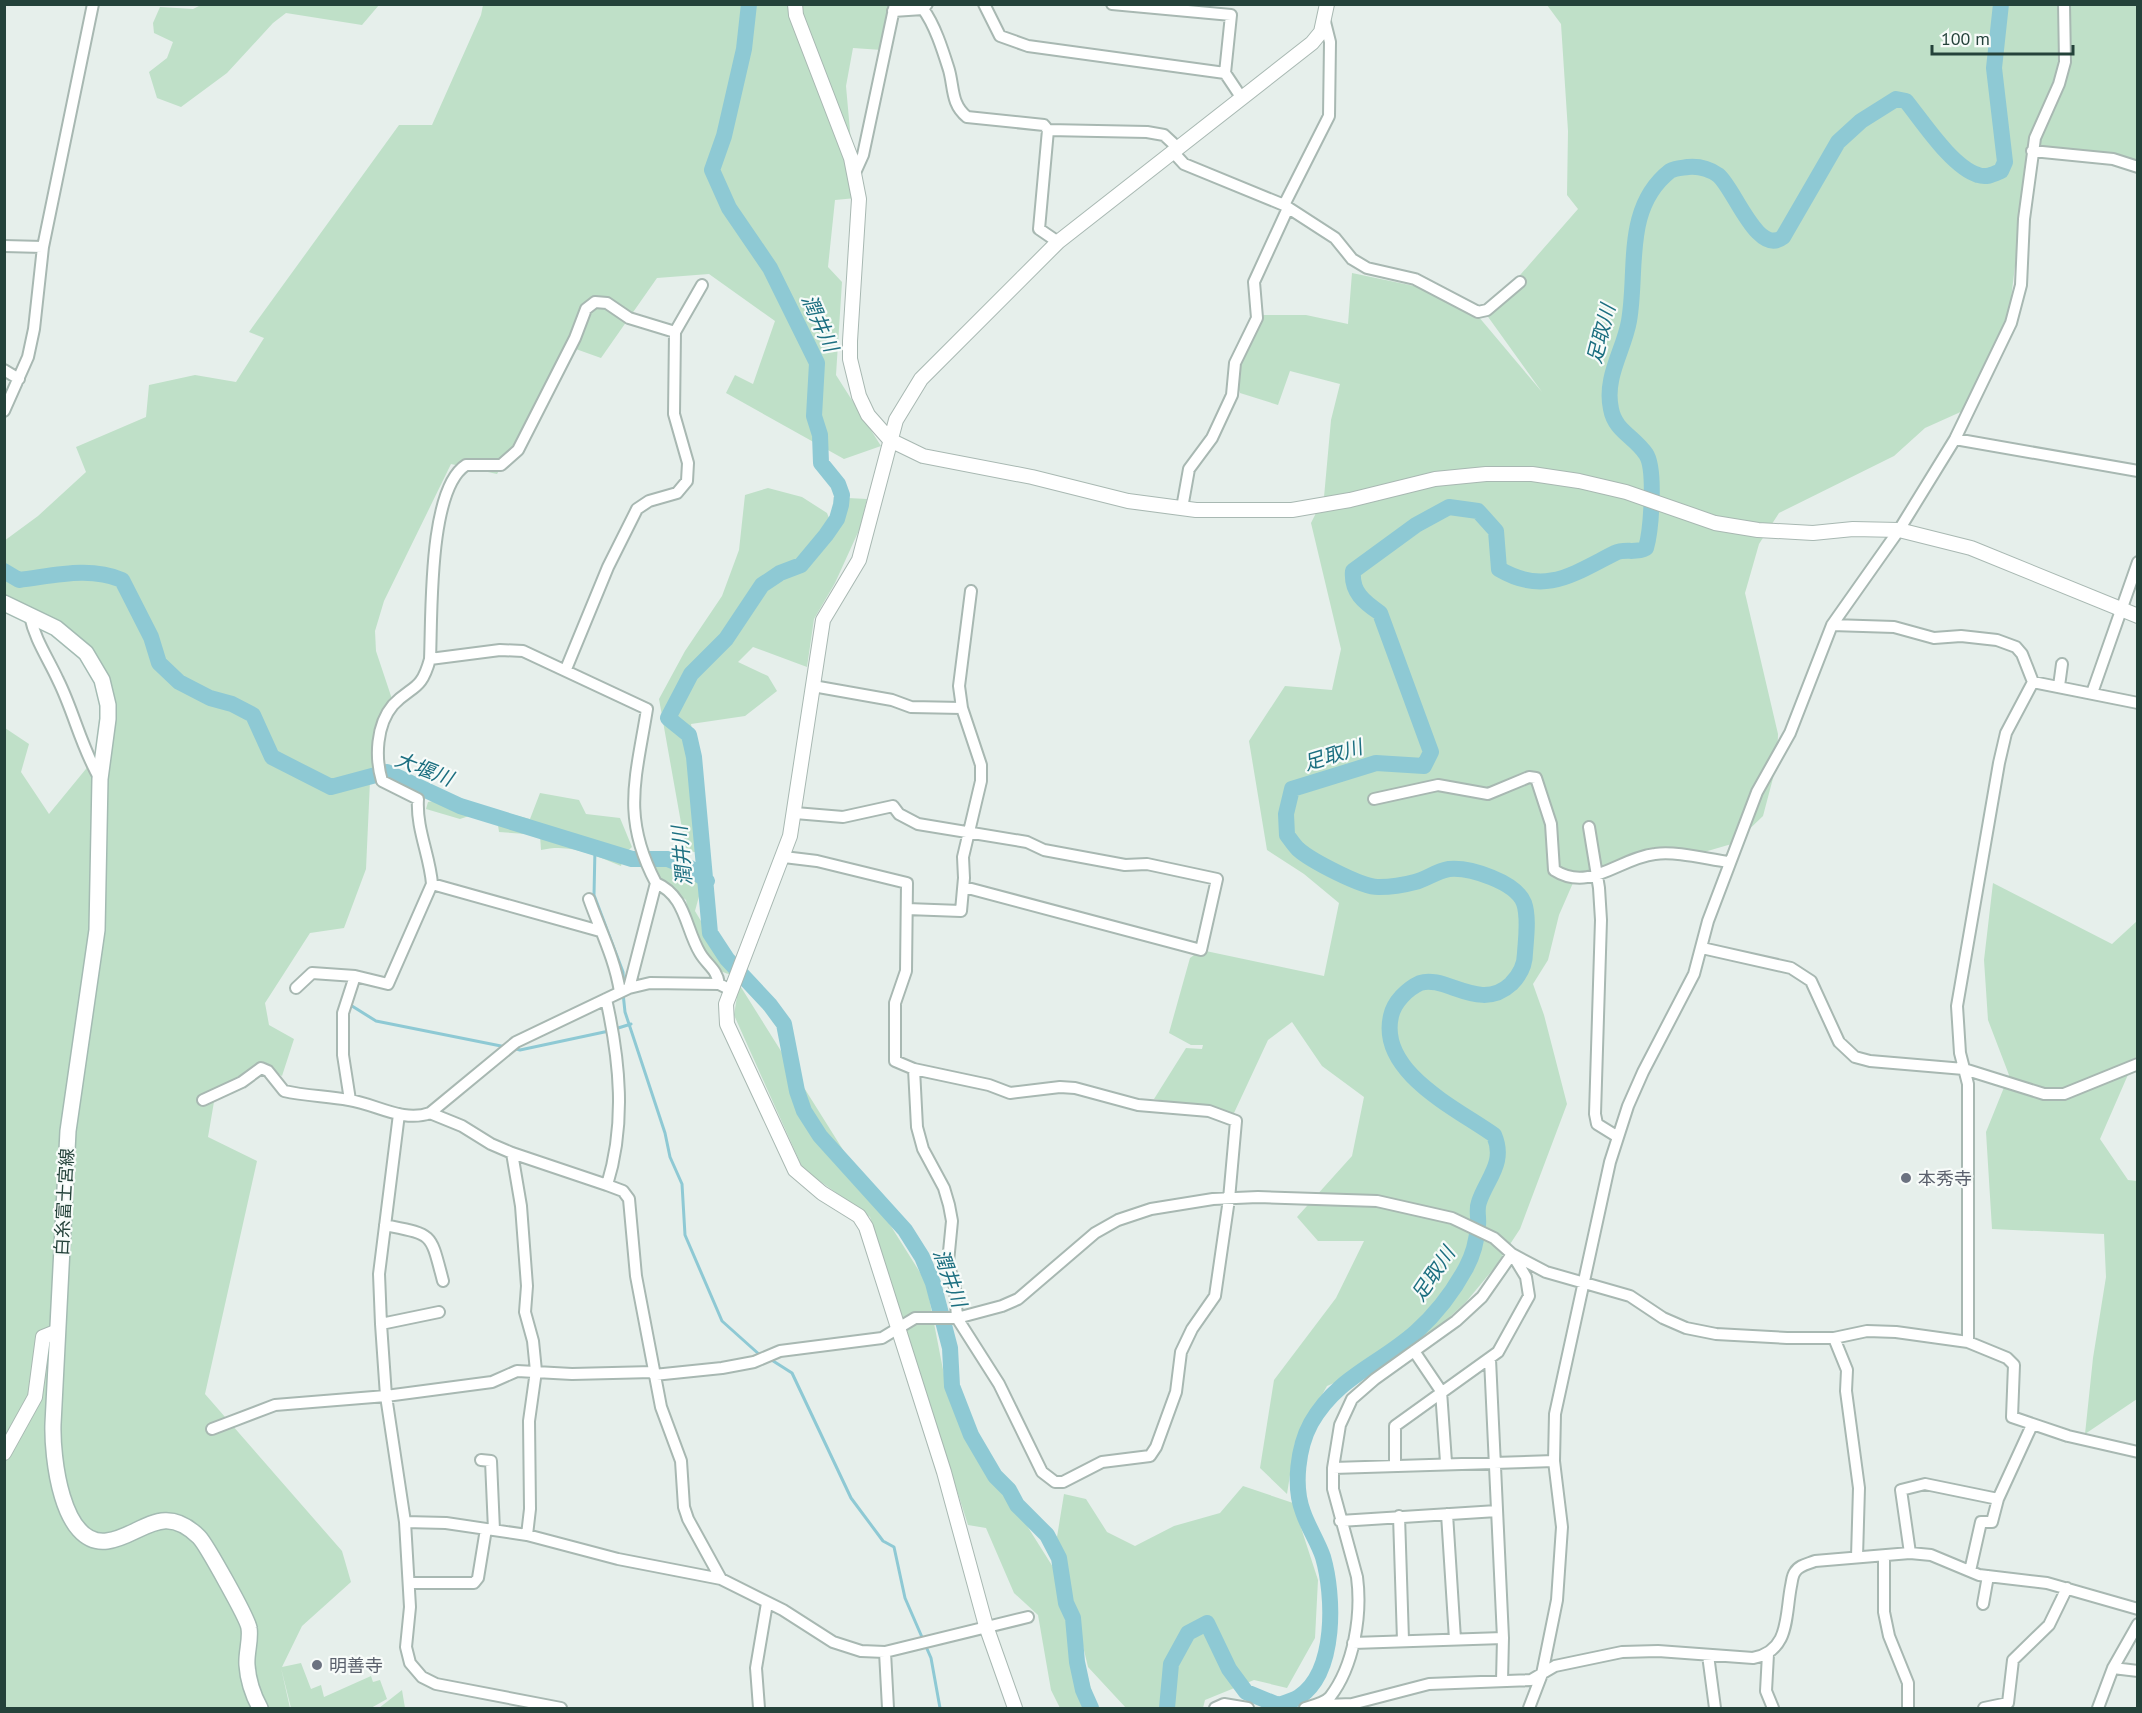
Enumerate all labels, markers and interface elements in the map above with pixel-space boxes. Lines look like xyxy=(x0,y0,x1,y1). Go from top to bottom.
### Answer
scale bar xyxy=(1932,18,2073,56)
text: 100 m xyxy=(1941,27,1990,50)
water label: 潤井川 xyxy=(796,290,845,358)
water label: 足取川 xyxy=(1581,300,1621,366)
water label: 足取川 xyxy=(1301,733,1367,776)
water label: 大堰川 xyxy=(391,746,459,793)
water label: 潤井川 xyxy=(666,823,698,887)
street label: 白糸富士宮線 xyxy=(50,1147,78,1257)
place label: 本秀寺 xyxy=(1918,1167,1972,1190)
marker: 本秀寺 xyxy=(1899,1171,1913,1185)
water label: 足取川 xyxy=(1405,1240,1462,1306)
water label: 潤井川 xyxy=(928,1245,973,1313)
place label: 明善寺 xyxy=(329,1654,383,1677)
marker: 明善寺 xyxy=(310,1658,324,1672)

